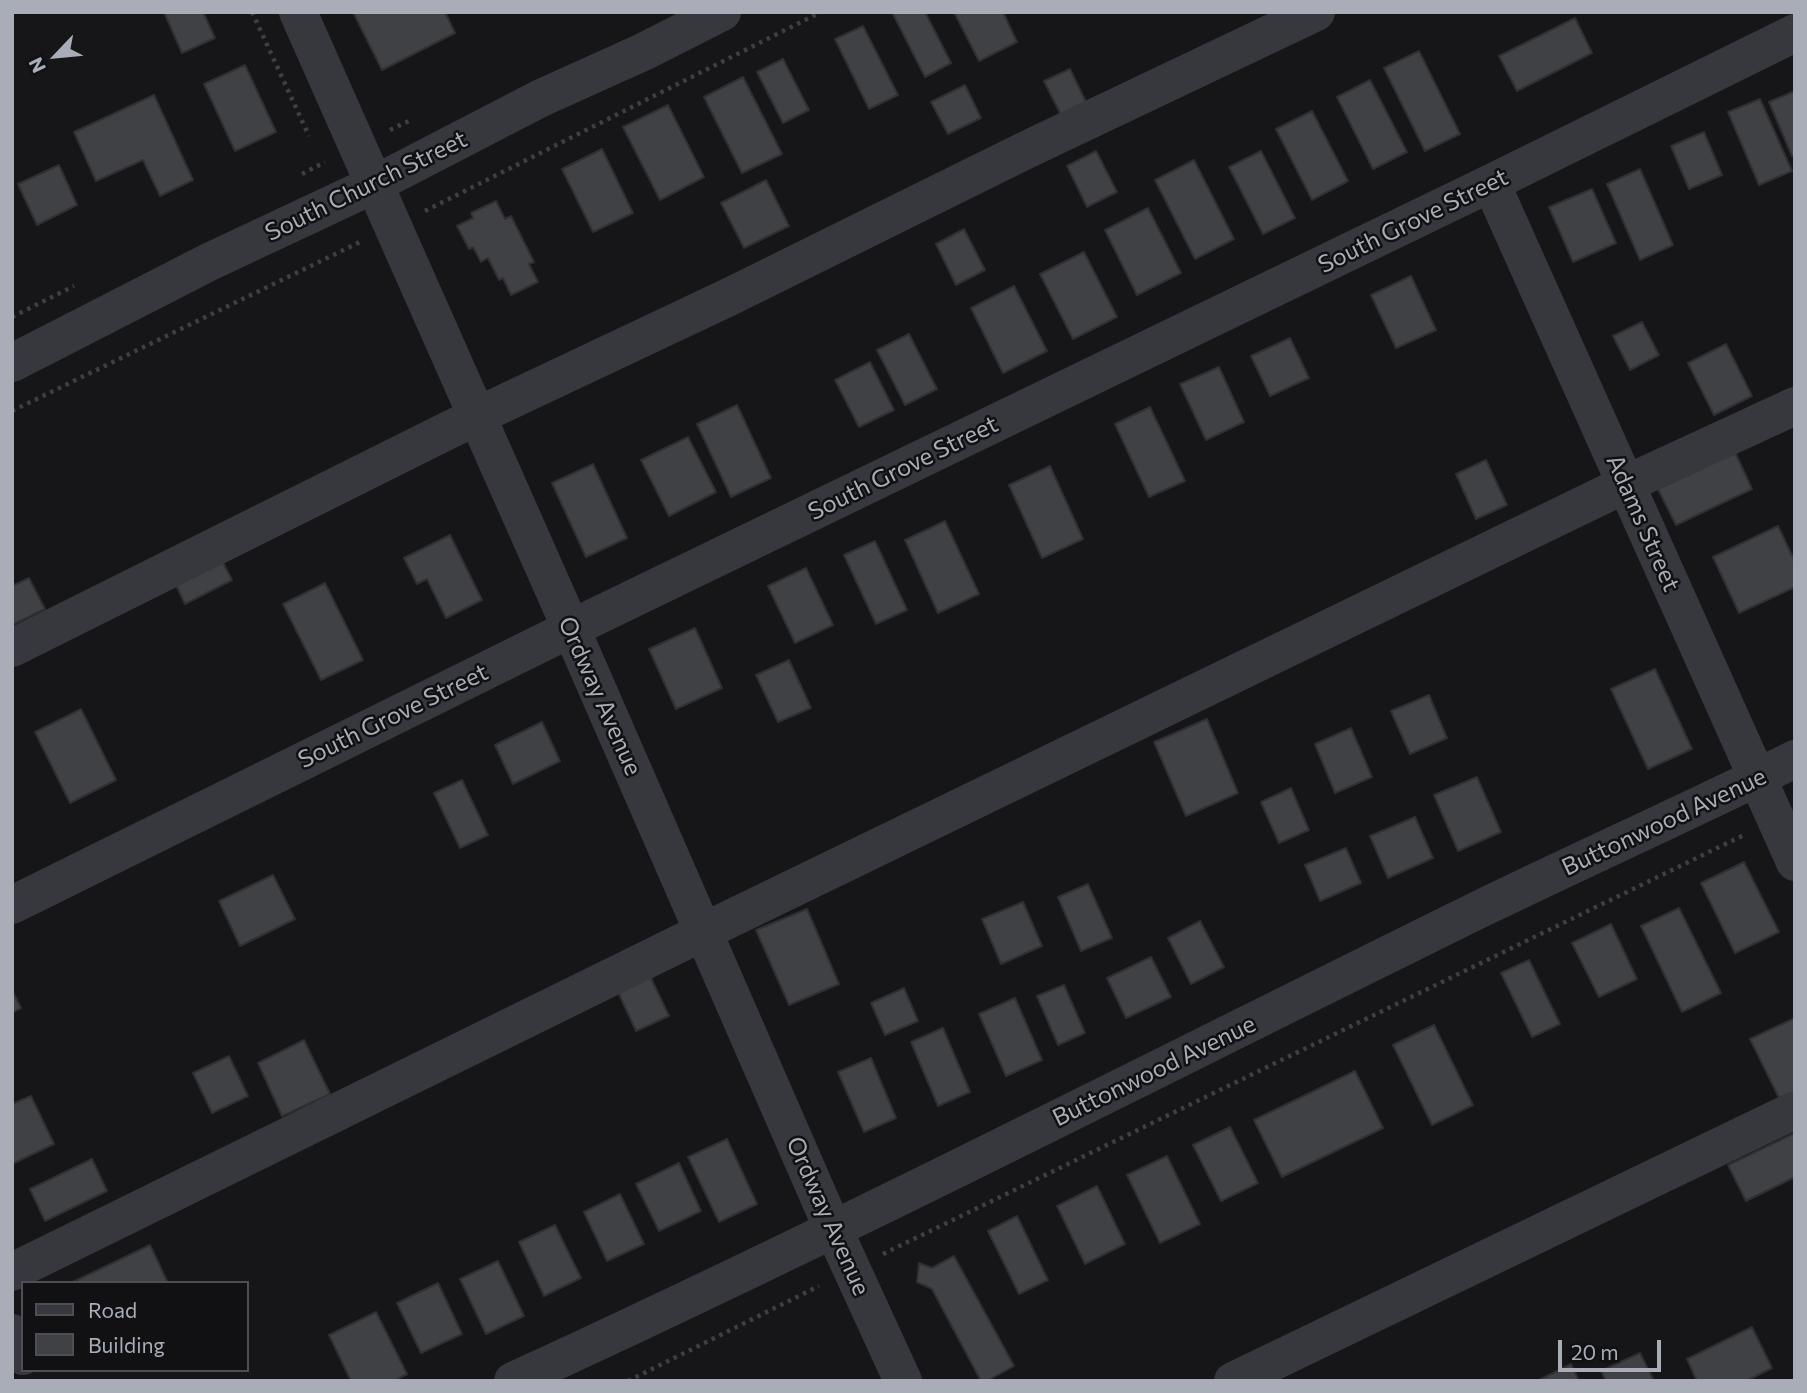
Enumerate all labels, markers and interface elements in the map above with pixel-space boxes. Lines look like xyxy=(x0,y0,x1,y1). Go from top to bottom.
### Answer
north arrow xyxy=(21,21,91,91)
text: N xyxy=(23,54,50,77)
street label: South Church Street xyxy=(260,125,472,247)
street label: South Grove Street xyxy=(1313,163,1513,279)
street label: South Grove Street xyxy=(803,410,1003,526)
street label: Adams Street xyxy=(1600,450,1686,596)
street label: Ordway Avenue xyxy=(552,612,648,780)
street label: South Grove Street xyxy=(293,658,493,774)
street label: Buttonwood Avenue xyxy=(1557,762,1771,882)
street label: Buttonwood Avenue xyxy=(1048,1009,1260,1133)
street label: Ordway Avenue xyxy=(780,1132,876,1300)
legend xyxy=(21,1281,248,1372)
text: Road xyxy=(88,1297,137,1322)
scale bar xyxy=(1562,1326,1665,1370)
text: Building xyxy=(88,1332,165,1357)
text: 20 m xyxy=(1571,1339,1619,1364)

